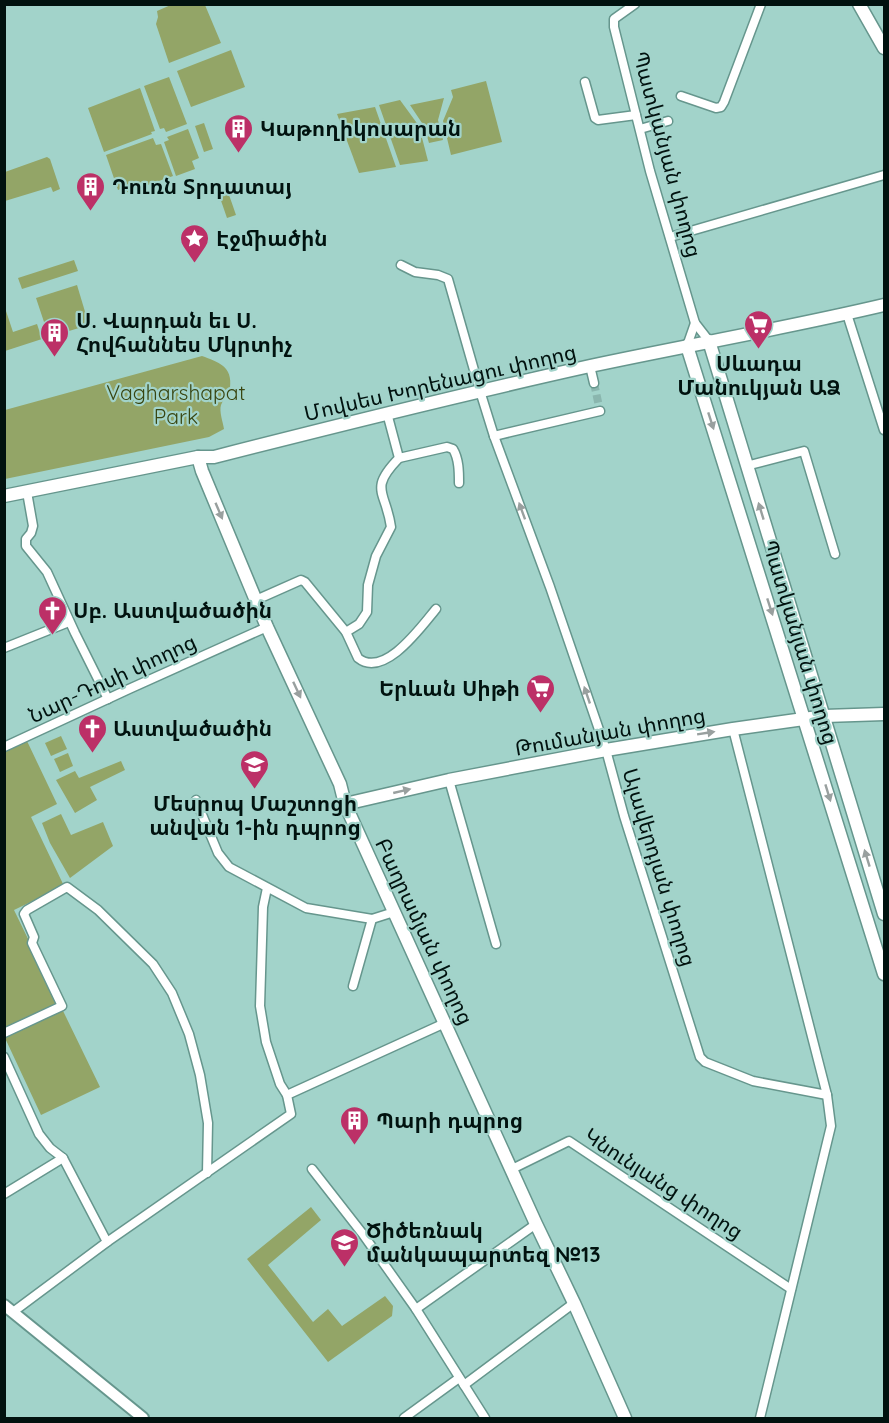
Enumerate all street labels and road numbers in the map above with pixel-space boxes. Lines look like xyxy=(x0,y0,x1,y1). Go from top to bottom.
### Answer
street label: Պատկանյան փողոց xyxy=(628,48,708,260)
street label: Մովսես Խորենացու փողոց xyxy=(301,338,579,426)
street label: Պատկանյան փողոց xyxy=(758,537,844,747)
street label: Նար-Դոսի փողոց xyxy=(24,628,200,728)
street label: Թումանյան փողոց xyxy=(513,701,707,761)
street label: Ալավերդյան փողոց xyxy=(617,765,703,969)
street label: Բաղրամյան փողոց xyxy=(370,834,480,1028)
street label: Կնունյանց փողոց xyxy=(580,1122,748,1244)

